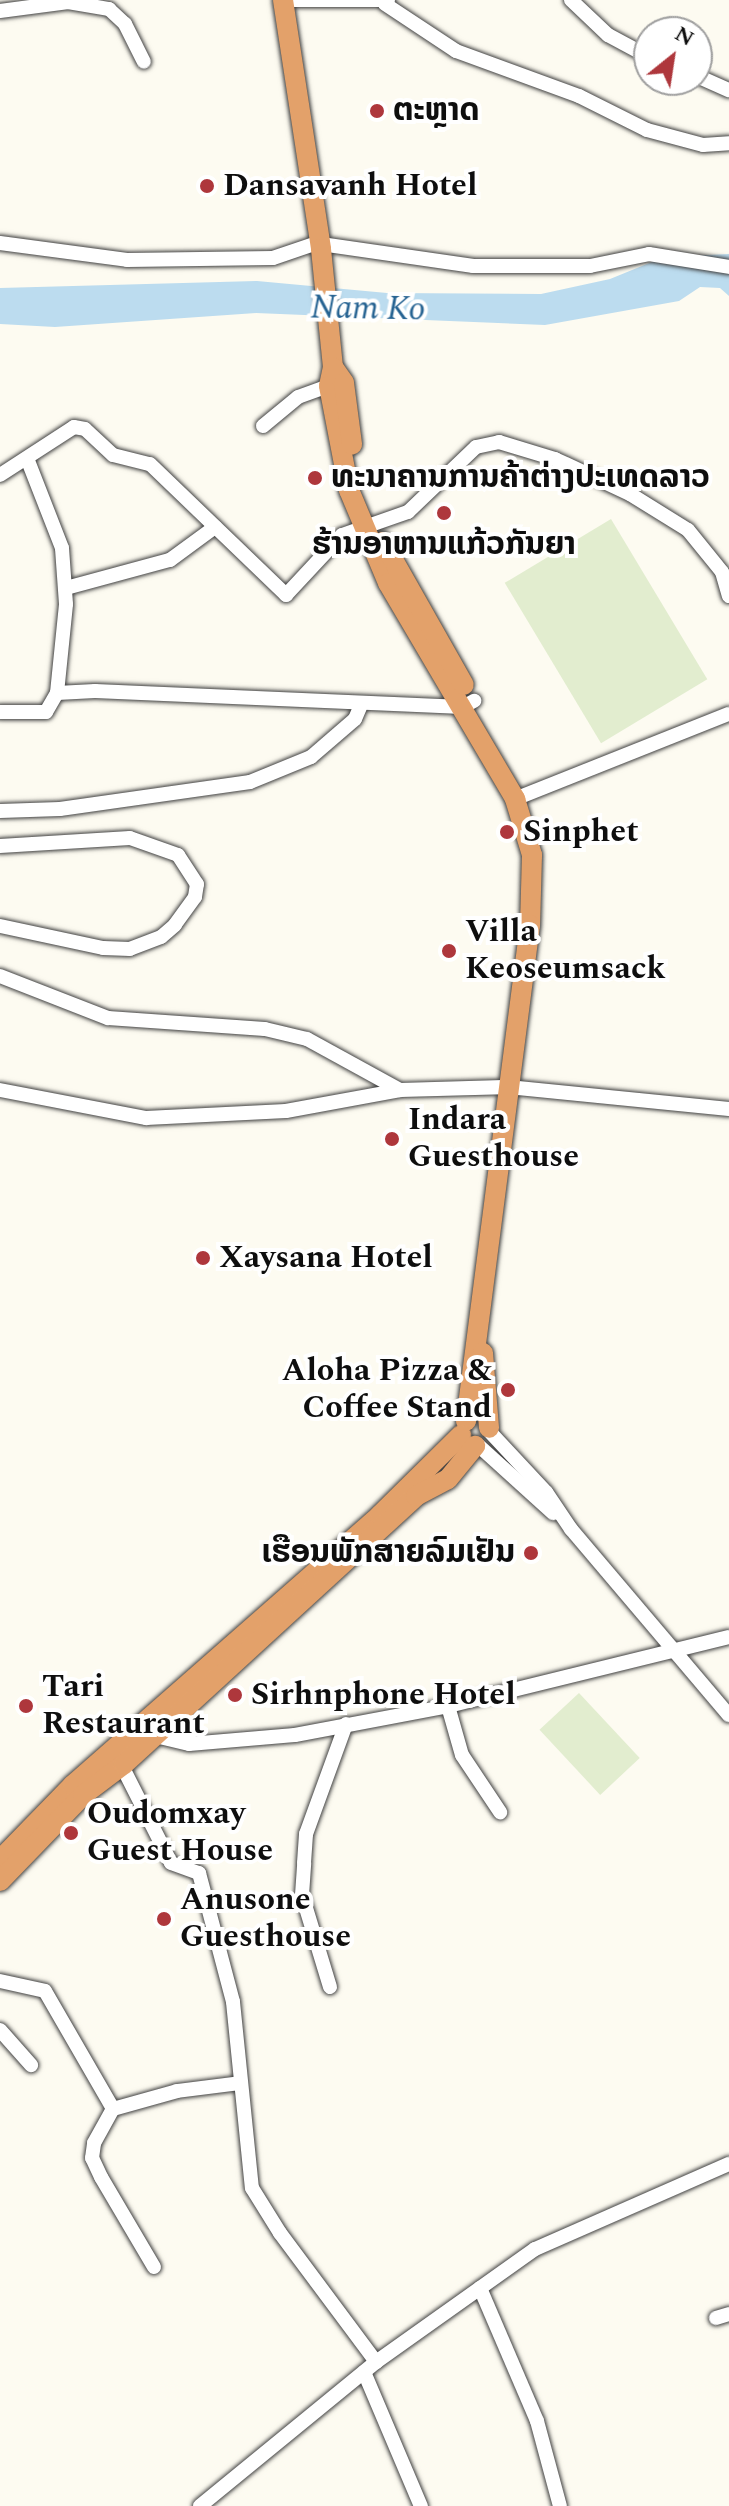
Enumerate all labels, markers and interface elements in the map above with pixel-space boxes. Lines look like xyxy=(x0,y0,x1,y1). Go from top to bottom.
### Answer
north arrow xyxy=(633,16,713,96)
text: N xyxy=(668,18,700,55)
place label: ຕະຫຼາດ xyxy=(393,92,479,130)
marker: ຕະຫຼາດ xyxy=(368,102,386,120)
place label: Dansavanh Hotel xyxy=(223,167,477,205)
marker: Dansavanh Hotel xyxy=(198,177,216,195)
water label: Nam Ko xyxy=(310,288,426,330)
place label: ທະນາຄານການຄ້າຕ່າງປະເທດລາວ xyxy=(331,459,710,497)
marker: ທະນາຄານການຄ້າຕ່າງປະເທດລາວ xyxy=(306,469,324,487)
marker: ຮ້ານອາຫານແກ້ວກັນຍາ xyxy=(435,504,453,522)
place label: ຮ້ານອາຫານແກ້ວກັນຍາ xyxy=(312,526,576,564)
place label: Sinphet xyxy=(523,813,639,851)
marker: Sinphet xyxy=(498,823,516,841)
place label: Villa Keoseumsack xyxy=(465,914,666,989)
marker: Villa Keoseumsack xyxy=(440,942,458,960)
place label: Indara Guesthouse xyxy=(408,1102,579,1177)
marker: Indara Guesthouse xyxy=(383,1130,401,1148)
place label: Xaysana Hotel xyxy=(219,1239,433,1277)
marker: Xaysana Hotel xyxy=(194,1249,212,1267)
place label: Aloha Pizza & Coffee Stand xyxy=(282,1353,492,1428)
marker: Aloha Pizza & Coffee Stand xyxy=(499,1381,517,1399)
place label: ເຮືອນພັກສາຍລົມເຢັນ xyxy=(262,1534,515,1572)
marker: ເຮືອນພັກສາຍລົມເຢັນ xyxy=(522,1544,540,1562)
place label: Tari Restaurant xyxy=(42,1669,205,1744)
place label: Sirhnphone Hotel xyxy=(251,1676,516,1714)
marker: Sirhnphone Hotel xyxy=(226,1686,244,1704)
marker: Tari Restaurant xyxy=(17,1697,35,1715)
place label: Oudomxay Guest House xyxy=(87,1796,273,1871)
marker: Oudomxay Guest House xyxy=(62,1824,80,1842)
place label: Anusone Guesthouse xyxy=(180,1882,351,1957)
marker: Anusone Guesthouse xyxy=(155,1910,173,1928)

